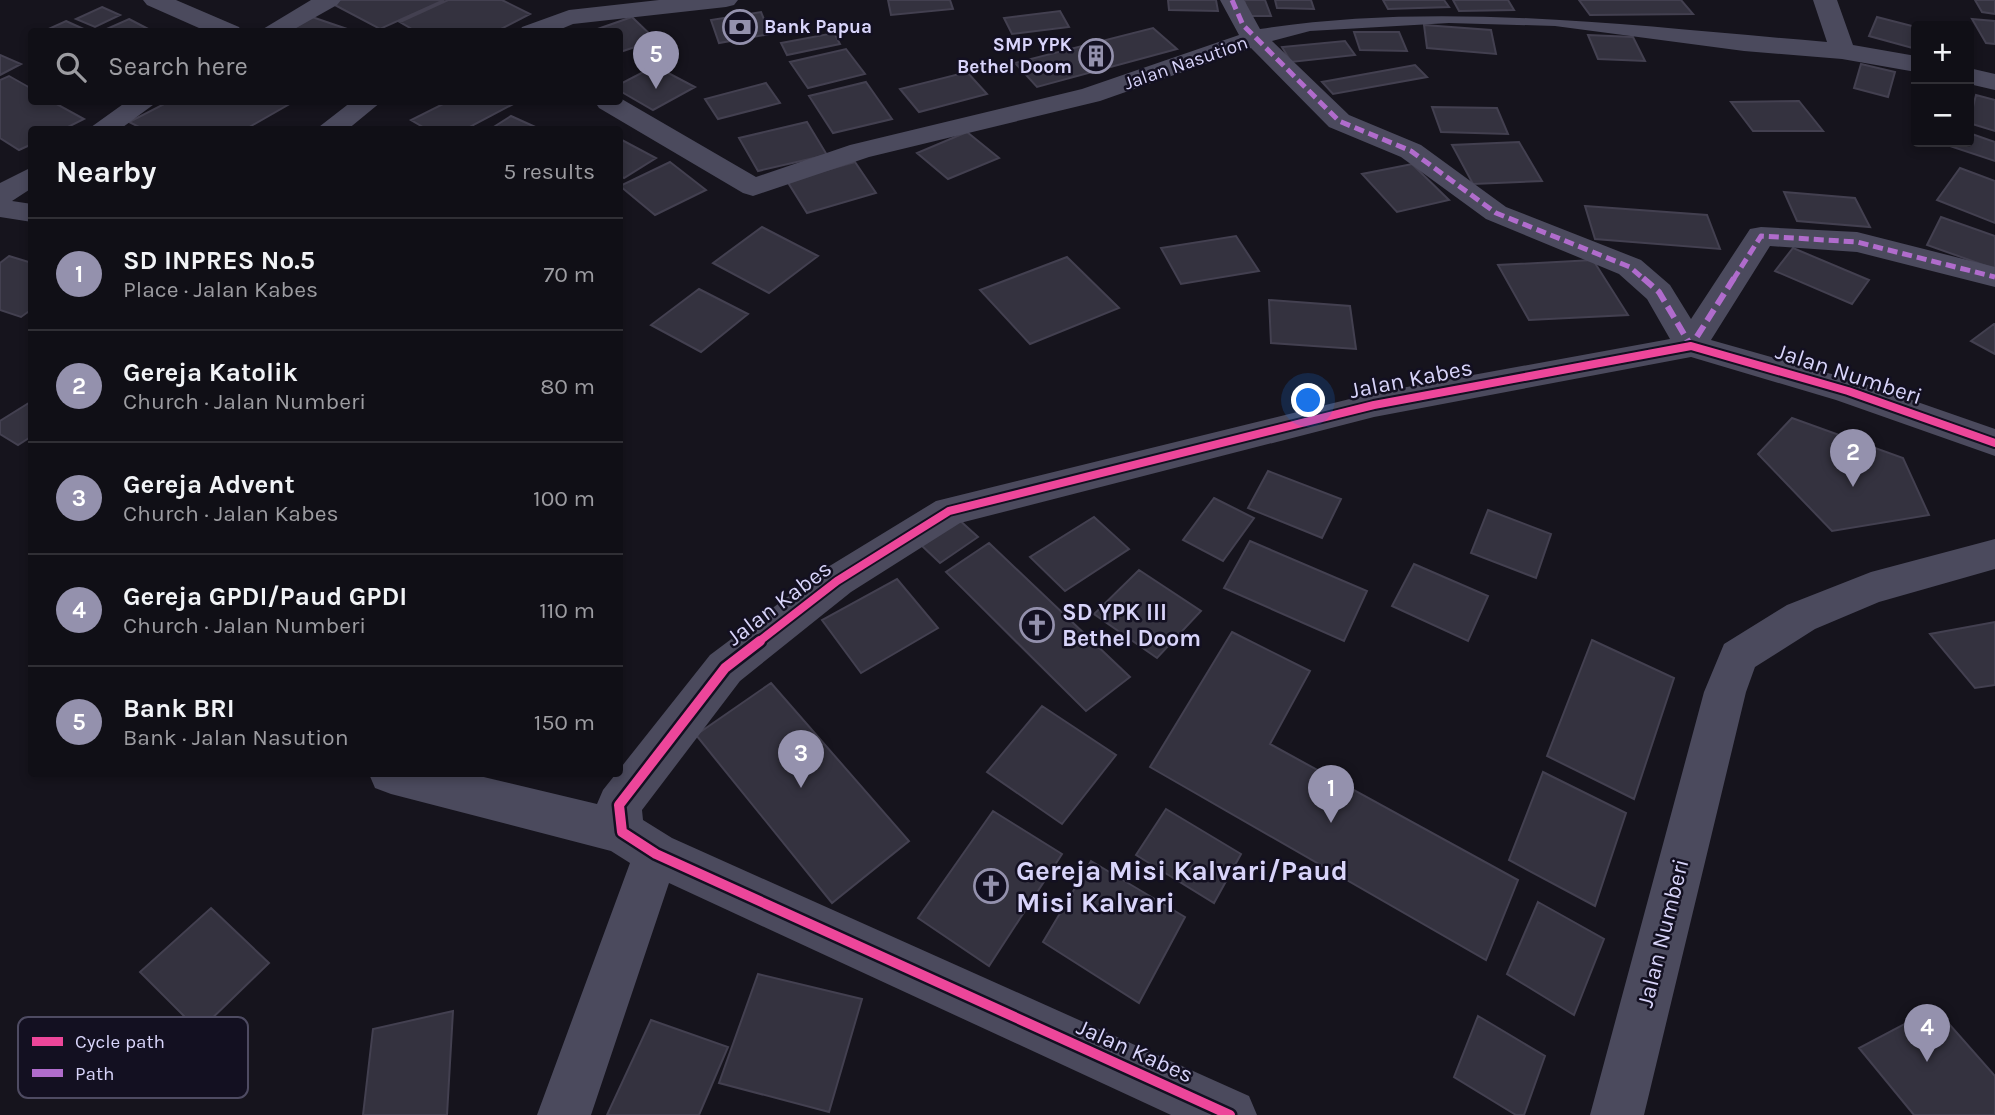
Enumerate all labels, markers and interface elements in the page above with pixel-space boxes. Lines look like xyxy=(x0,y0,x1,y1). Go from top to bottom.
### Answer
bank icon: Bank Papua xyxy=(721,8,759,46)
place label: Bank Papua xyxy=(764,16,872,38)
map controls xyxy=(1911,21,1974,147)
button: + xyxy=(1911,21,1974,84)
search box xyxy=(28,28,623,105)
pin: 5 xyxy=(633,31,679,89)
street label: Jalan Nasution xyxy=(1121,32,1251,94)
place label: SMP YPK Bethel Doom xyxy=(957,34,1073,78)
building icon: SMP YPK Bethel Doom xyxy=(1077,37,1115,75)
icon: search xyxy=(52,48,90,86)
text: Search here xyxy=(108,51,248,82)
button: − xyxy=(1911,84,1974,147)
text: Nearby xyxy=(56,154,156,190)
text: 5 results xyxy=(503,158,595,185)
text: SD INPRES No.5 xyxy=(123,245,315,276)
text: 1 xyxy=(75,261,83,288)
text: 70 m xyxy=(544,261,595,288)
text: Place · Jalan Kabes xyxy=(123,276,318,303)
street label: Jalan Numberi xyxy=(1772,338,1926,410)
street label: Jalan Kabes xyxy=(1347,354,1475,404)
text: Gereja Katolik xyxy=(123,357,298,388)
text: 2 xyxy=(72,373,86,400)
text: 80 m xyxy=(540,373,595,400)
your location xyxy=(1291,383,1325,417)
text: Church · Jalan Numberi xyxy=(123,388,366,415)
pin: 2 xyxy=(1830,429,1876,487)
text: Gereja Advent xyxy=(123,469,295,500)
text: 3 xyxy=(72,485,86,512)
text: 100 m xyxy=(533,485,595,512)
text: Church · Jalan Kabes xyxy=(123,500,339,527)
street label: Jalan Kabes xyxy=(721,555,837,651)
text: Gereja GPDI/Paud GPDI xyxy=(123,581,407,612)
text: 4 xyxy=(72,597,86,624)
text: 110 m xyxy=(539,597,595,624)
place label: SD YPK III Bethel Doom xyxy=(1062,599,1201,652)
church icon: SD YPK III Bethel Doom xyxy=(1018,606,1056,644)
text: Church · Jalan Numberi xyxy=(123,612,366,639)
text: Bank BRI xyxy=(123,693,235,724)
text: 5 xyxy=(72,709,86,736)
text: 150 m xyxy=(534,709,595,736)
text: Bank · Jalan Nasution xyxy=(123,724,349,751)
pin: 3 xyxy=(778,730,824,788)
pin: 1 xyxy=(1308,765,1354,823)
place label: Gereja Misi Kalvari/Paud Misi Kalvari xyxy=(1016,854,1348,919)
street label: Jalan Numberi xyxy=(1631,856,1695,1010)
church icon: Gereja Misi Kalvari/Paud Misi Kalvari xyxy=(972,867,1010,905)
pin: 4 xyxy=(1904,1004,1950,1062)
street label: Jalan Kabes xyxy=(1073,1013,1197,1089)
legend xyxy=(18,1017,248,1098)
text: Cycle path xyxy=(75,1031,165,1053)
text: Path xyxy=(75,1063,115,1085)

